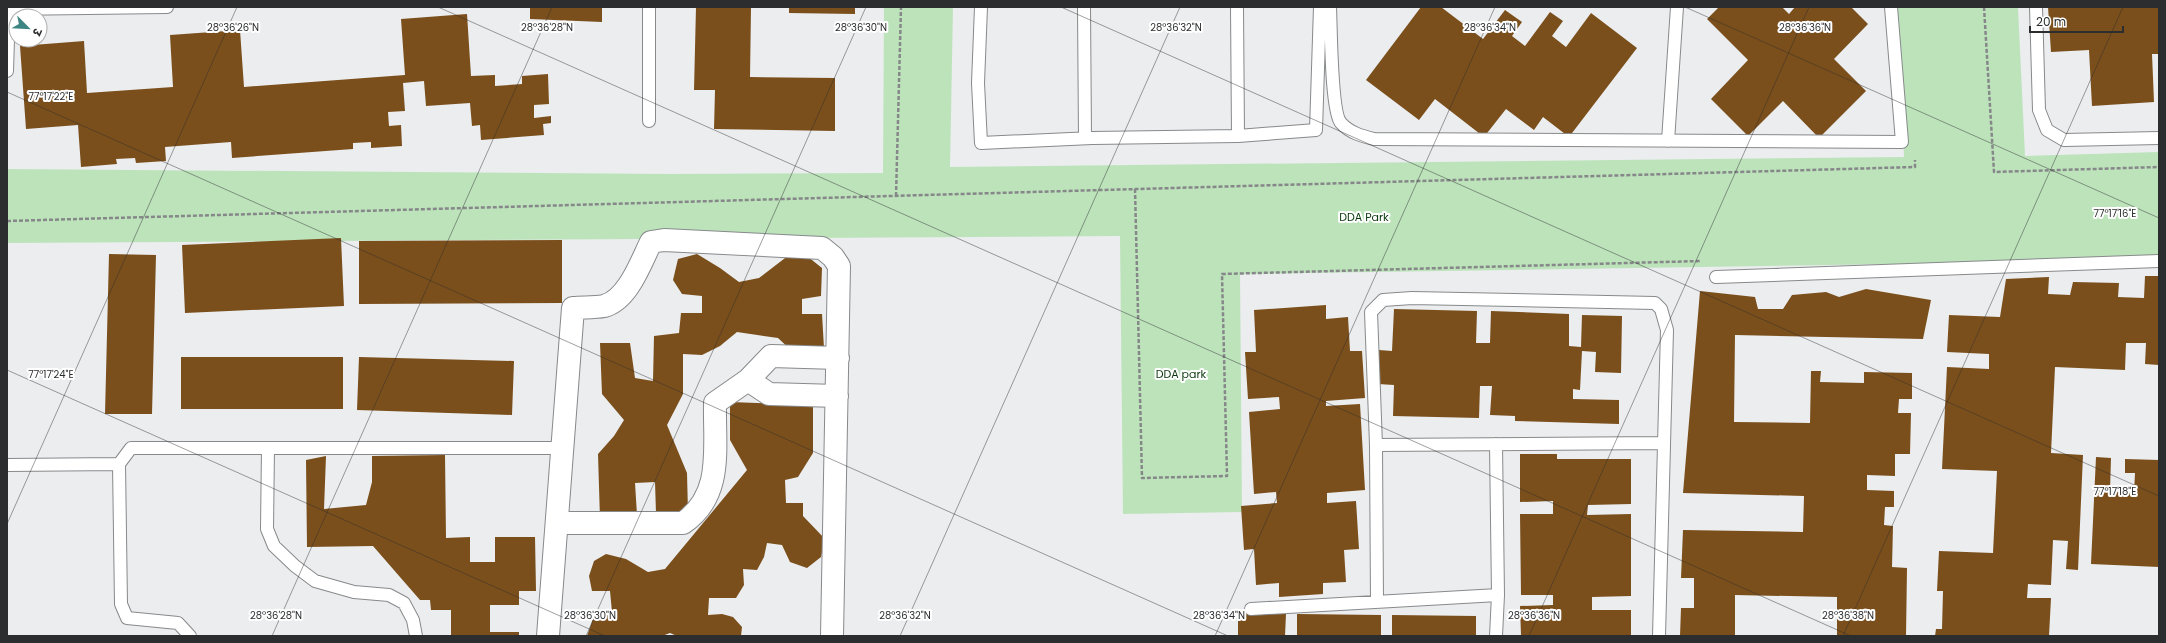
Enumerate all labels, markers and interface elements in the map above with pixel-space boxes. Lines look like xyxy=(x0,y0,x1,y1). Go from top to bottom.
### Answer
north arrow xyxy=(8,8,48,48)
scale bar xyxy=(2030,8,2123,34)
text: 20 m xyxy=(2036,13,2066,30)
text: 28°36'26"N xyxy=(207,20,259,35)
text: 28°36'28"N xyxy=(521,20,573,35)
text: 28°36'30"N xyxy=(835,20,887,35)
text: 28°36'32"N xyxy=(1150,20,1202,35)
text: 28°36'34"N xyxy=(1464,20,1516,35)
text: 28°36'36"N xyxy=(1779,20,1831,35)
text: उ xyxy=(28,25,46,39)
text: 77°17'22"E xyxy=(29,89,73,104)
text: 77°17'16"E xyxy=(2094,206,2136,221)
park label: DDA Park xyxy=(1339,209,1389,225)
park label: DDA park xyxy=(1156,366,1207,382)
text: 77°17'24"E xyxy=(28,367,74,382)
text: 77°17'18"E xyxy=(2094,484,2136,499)
text: 28°36'28"N xyxy=(250,608,302,623)
text: 28°36'30"N xyxy=(564,608,616,623)
text: 28°36'32"N xyxy=(879,608,931,623)
text: 28°36'34"N xyxy=(1193,608,1245,623)
text: 28°36'36"N xyxy=(1508,608,1560,623)
text: 28°36'38"N xyxy=(1822,608,1874,623)

